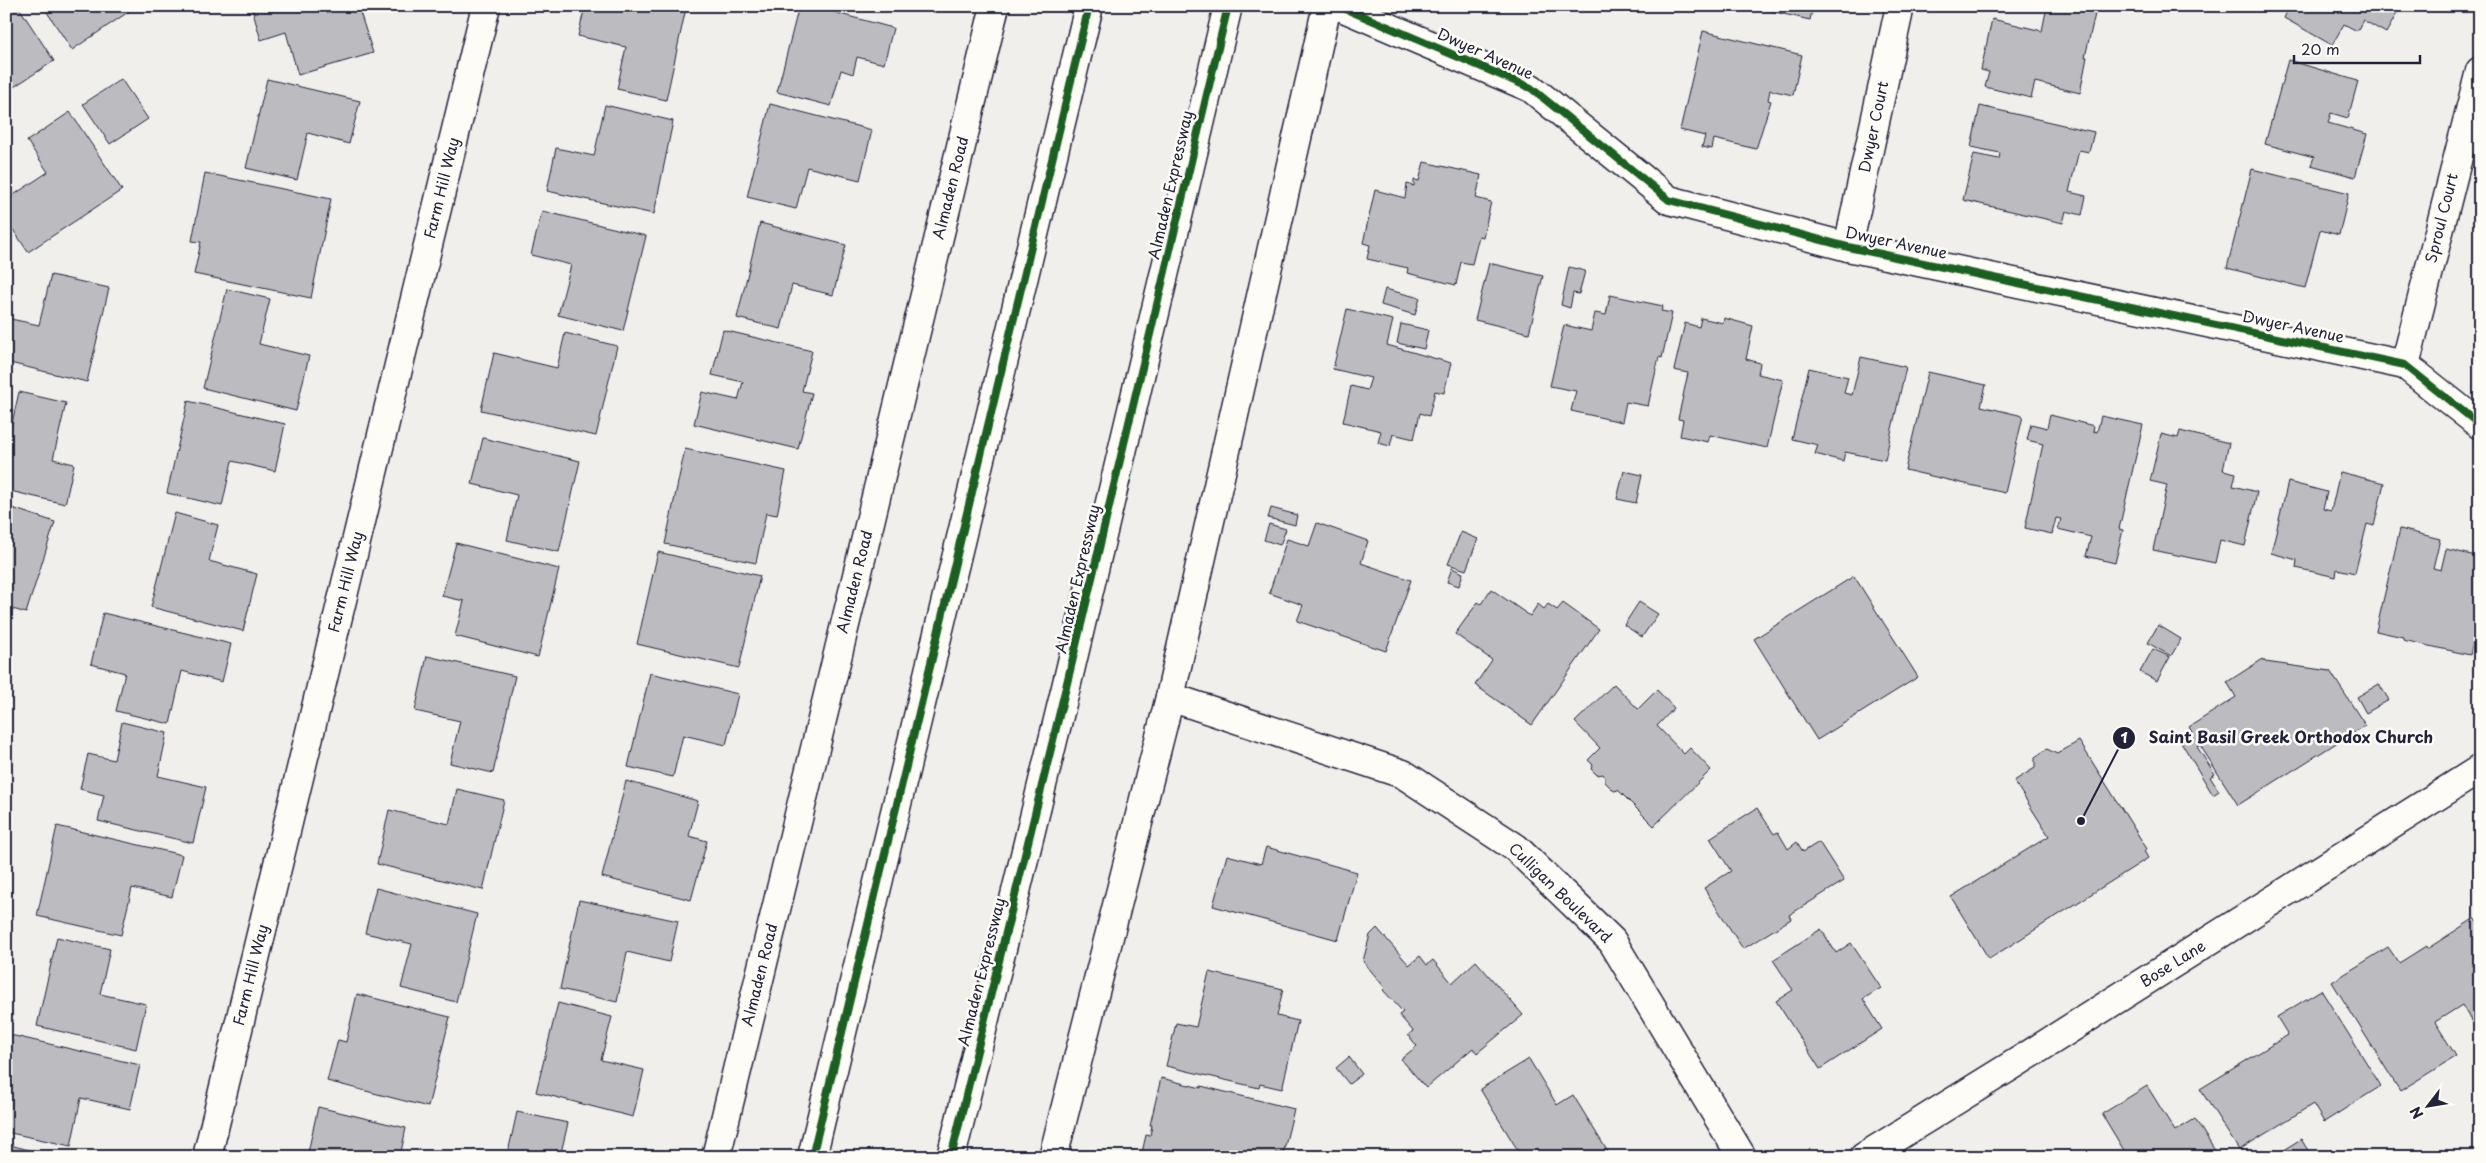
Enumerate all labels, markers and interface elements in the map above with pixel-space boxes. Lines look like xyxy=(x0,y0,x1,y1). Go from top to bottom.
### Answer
street label: Dwyer Avenue xyxy=(1434,21,1538,84)
scale bar xyxy=(2294,32,2420,64)
text: 20 m xyxy=(2301,37,2340,60)
street label: Dwyer Court xyxy=(1852,79,1893,175)
street label: Almaden Expressway xyxy=(1141,108,1198,261)
street label: Farm Hill Way xyxy=(417,134,464,241)
street label: Almaden Road xyxy=(926,134,973,242)
street label: Sproul Court xyxy=(2418,170,2463,265)
street label: Dwyer Avenue xyxy=(1843,220,1949,264)
street label: Dwyer Avenue xyxy=(2240,304,2346,348)
street label: Almaden Expressway xyxy=(1048,502,1105,655)
street label: Farm Hill Way xyxy=(321,528,368,635)
street label: Almaden Road xyxy=(830,528,877,636)
callout: Saint Basil Greek Orthodox Church xyxy=(2111,722,2445,753)
text: Saint Basil Greek Orthodox Church xyxy=(2149,724,2433,748)
text: 1 xyxy=(2120,725,2128,748)
street label: Culligan Boulevard xyxy=(1504,837,1618,947)
street label: Almaden Expressway xyxy=(951,895,1010,1048)
street label: Farm Hill Way xyxy=(226,921,273,1028)
street label: Almaden Road xyxy=(735,921,782,1029)
street label: Bose Lane xyxy=(2135,934,2209,992)
north arrow xyxy=(2404,1080,2454,1130)
text: N xyxy=(2405,1103,2428,1123)

